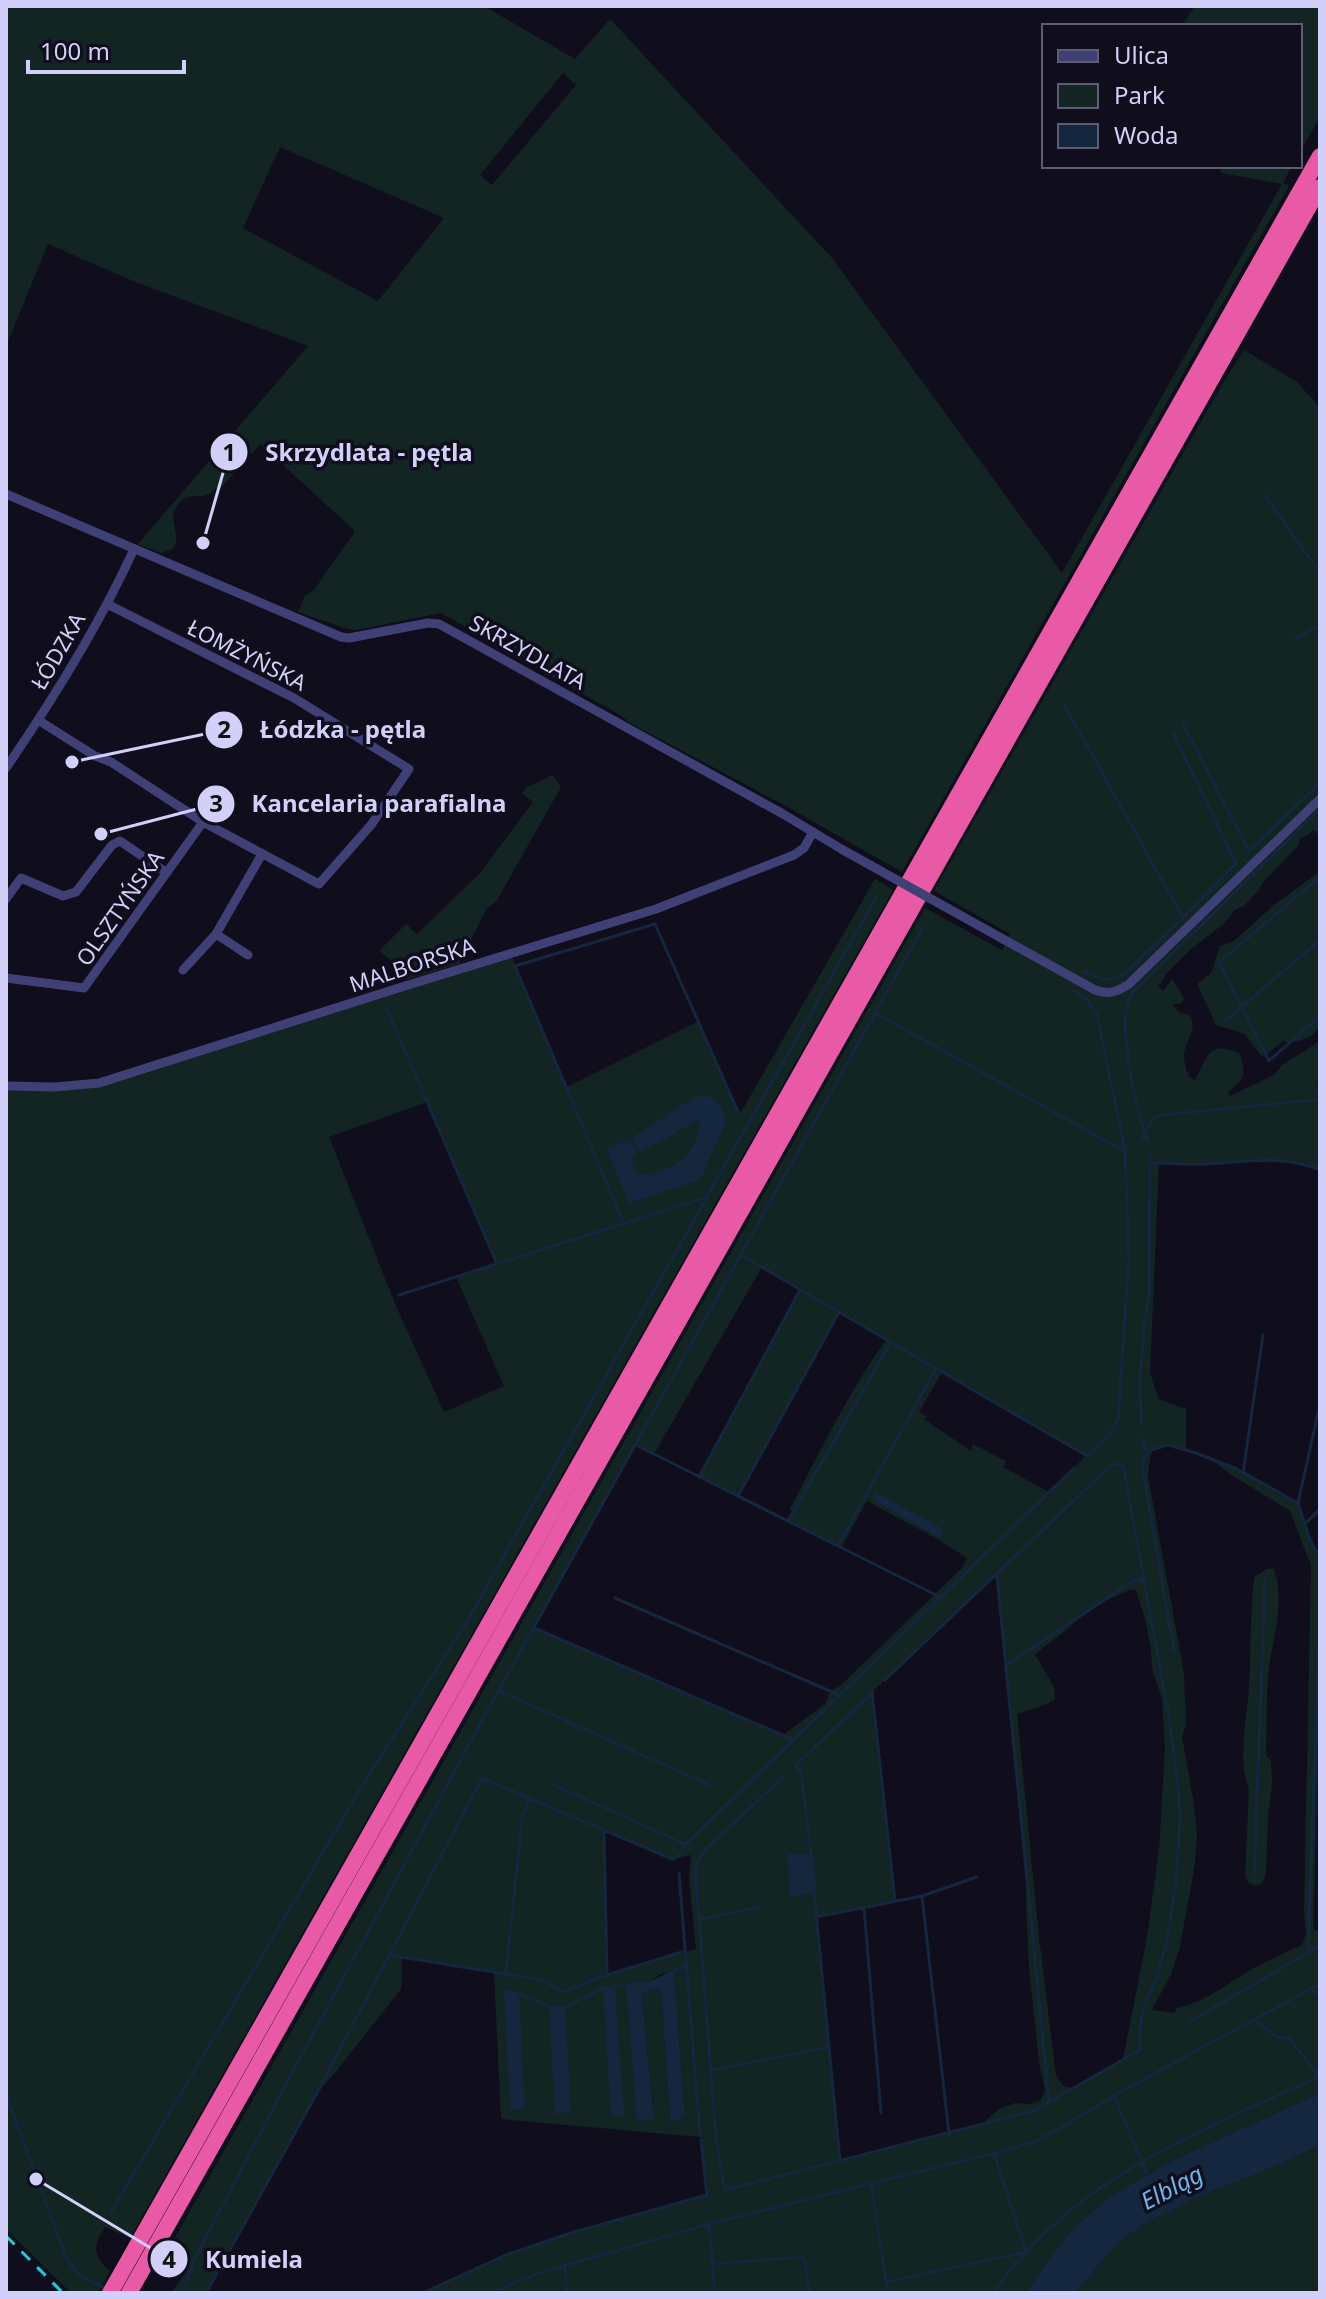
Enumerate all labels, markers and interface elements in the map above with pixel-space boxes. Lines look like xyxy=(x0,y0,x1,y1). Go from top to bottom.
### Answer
scale bar xyxy=(28,24,184,74)
legend xyxy=(1042,24,1302,168)
text: 100 m xyxy=(40,34,110,67)
text: Ulica xyxy=(1114,38,1169,71)
text: Park xyxy=(1114,78,1165,111)
text: Woda xyxy=(1114,118,1179,151)
callout: Skrzydlata - pętla xyxy=(209,428,488,476)
text: 1 xyxy=(222,435,236,468)
text: Skrzydlata - pętla xyxy=(265,435,473,468)
street label: ŁÓDZKA xyxy=(23,606,92,695)
street label: SKRZYDLATA xyxy=(465,607,593,696)
street label: ŁOMŻYŃSKA xyxy=(183,611,313,697)
callout: Łódzka - pętla xyxy=(204,706,442,754)
text: 2 xyxy=(217,712,231,745)
text: Łódzka - pętla xyxy=(260,712,426,745)
callout: Kancelaria parafialna xyxy=(196,780,523,828)
text: 3 xyxy=(209,786,223,819)
text: Kancelaria parafialna xyxy=(252,786,506,819)
street label: OLSZTYŃSKA xyxy=(68,843,171,971)
street label: MALBORSKA xyxy=(345,929,479,998)
water label: Elbląg xyxy=(1134,2157,1208,2217)
callout: Kumiela xyxy=(149,2235,319,2283)
text: 4 xyxy=(162,2242,176,2275)
text: Kumiela xyxy=(205,2242,303,2275)

